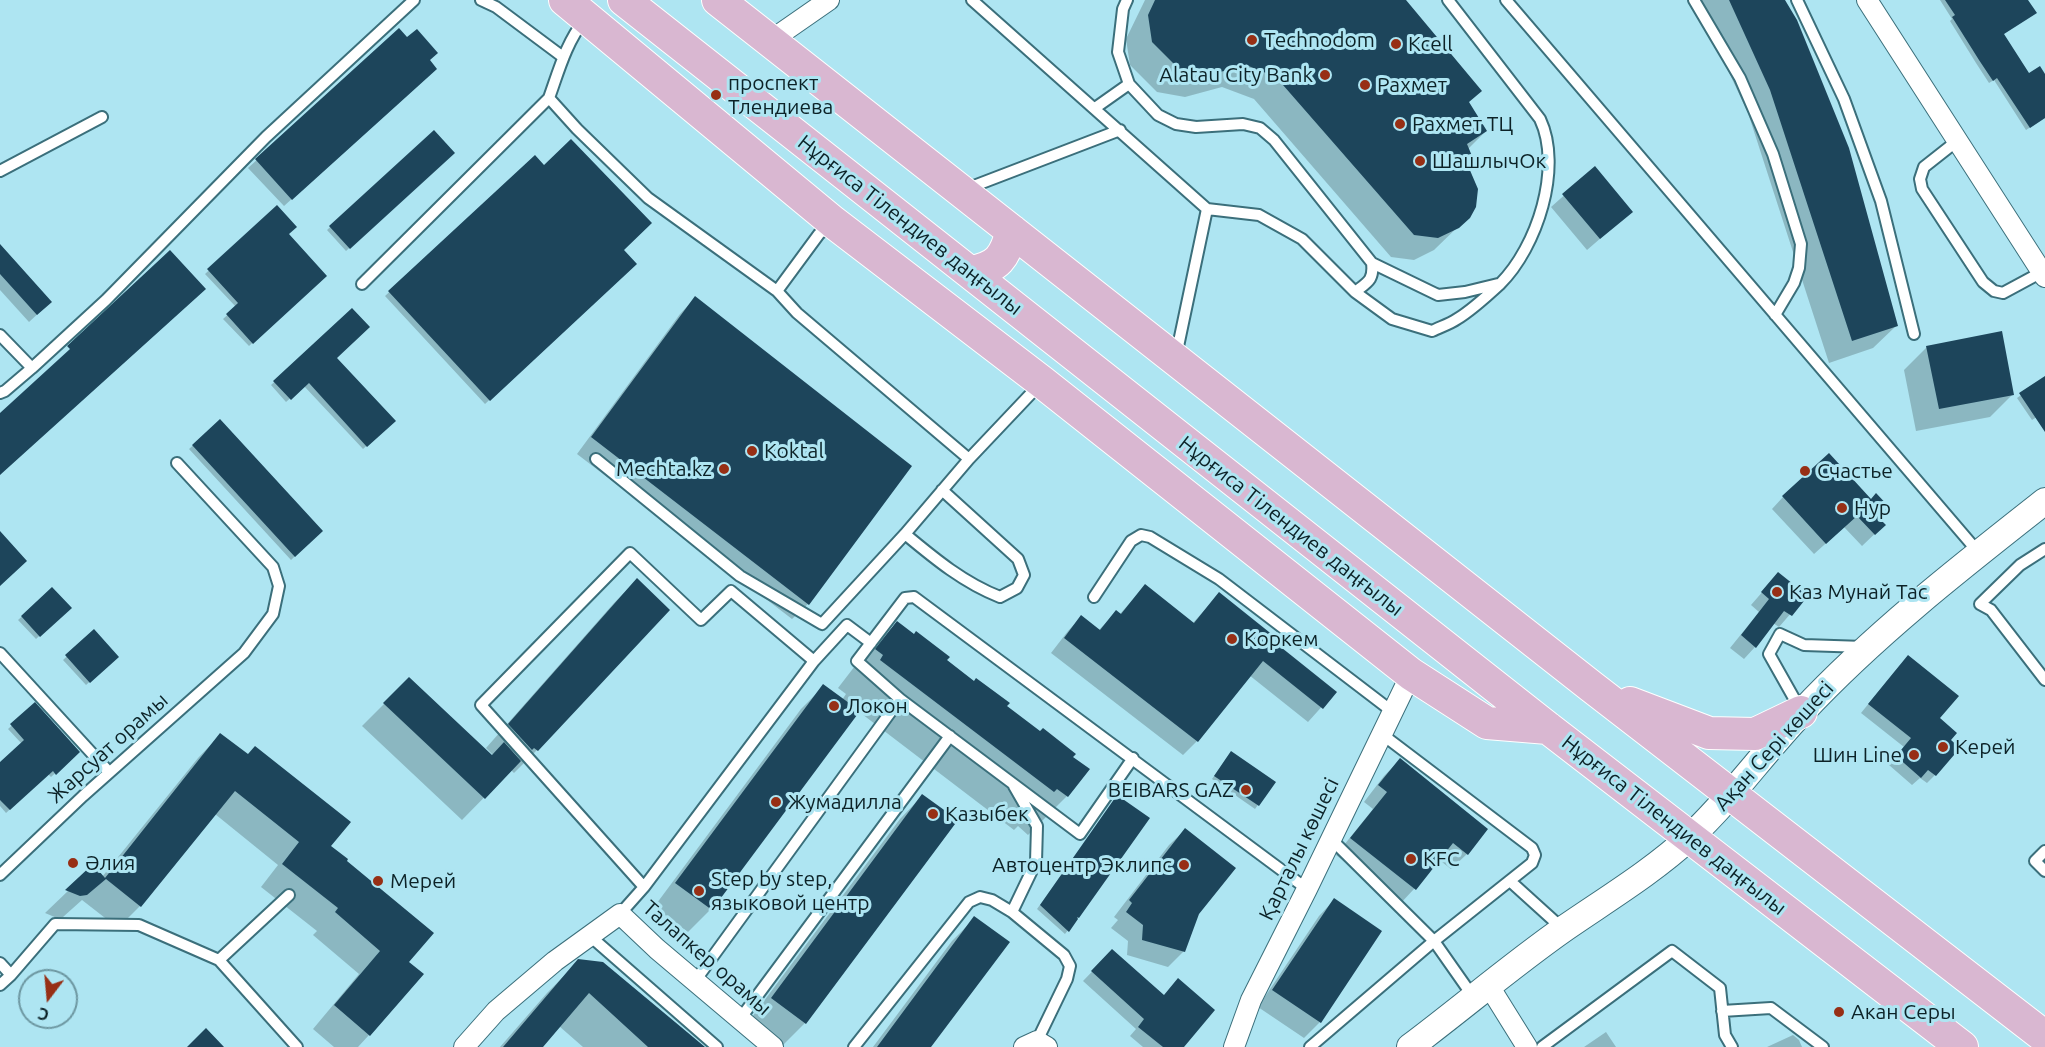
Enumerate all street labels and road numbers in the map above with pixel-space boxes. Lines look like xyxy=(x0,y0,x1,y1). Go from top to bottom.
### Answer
street label: Нұрғиса Тілендиев даңғылы xyxy=(793,130,1027,320)
street label: Нұрғиса Тілендиев даңғылы xyxy=(1174,431,1408,621)
street label: Ақан Сері көшесі xyxy=(1709,676,1839,816)
street label: Жарсуат орамы xyxy=(43,688,173,808)
street label: Нұрғиса Тілендиев даңғылы xyxy=(1557,730,1791,920)
street label: Қарталы көшесі xyxy=(1254,774,1344,924)
street label: Талапкер орамы xyxy=(638,895,776,1021)

